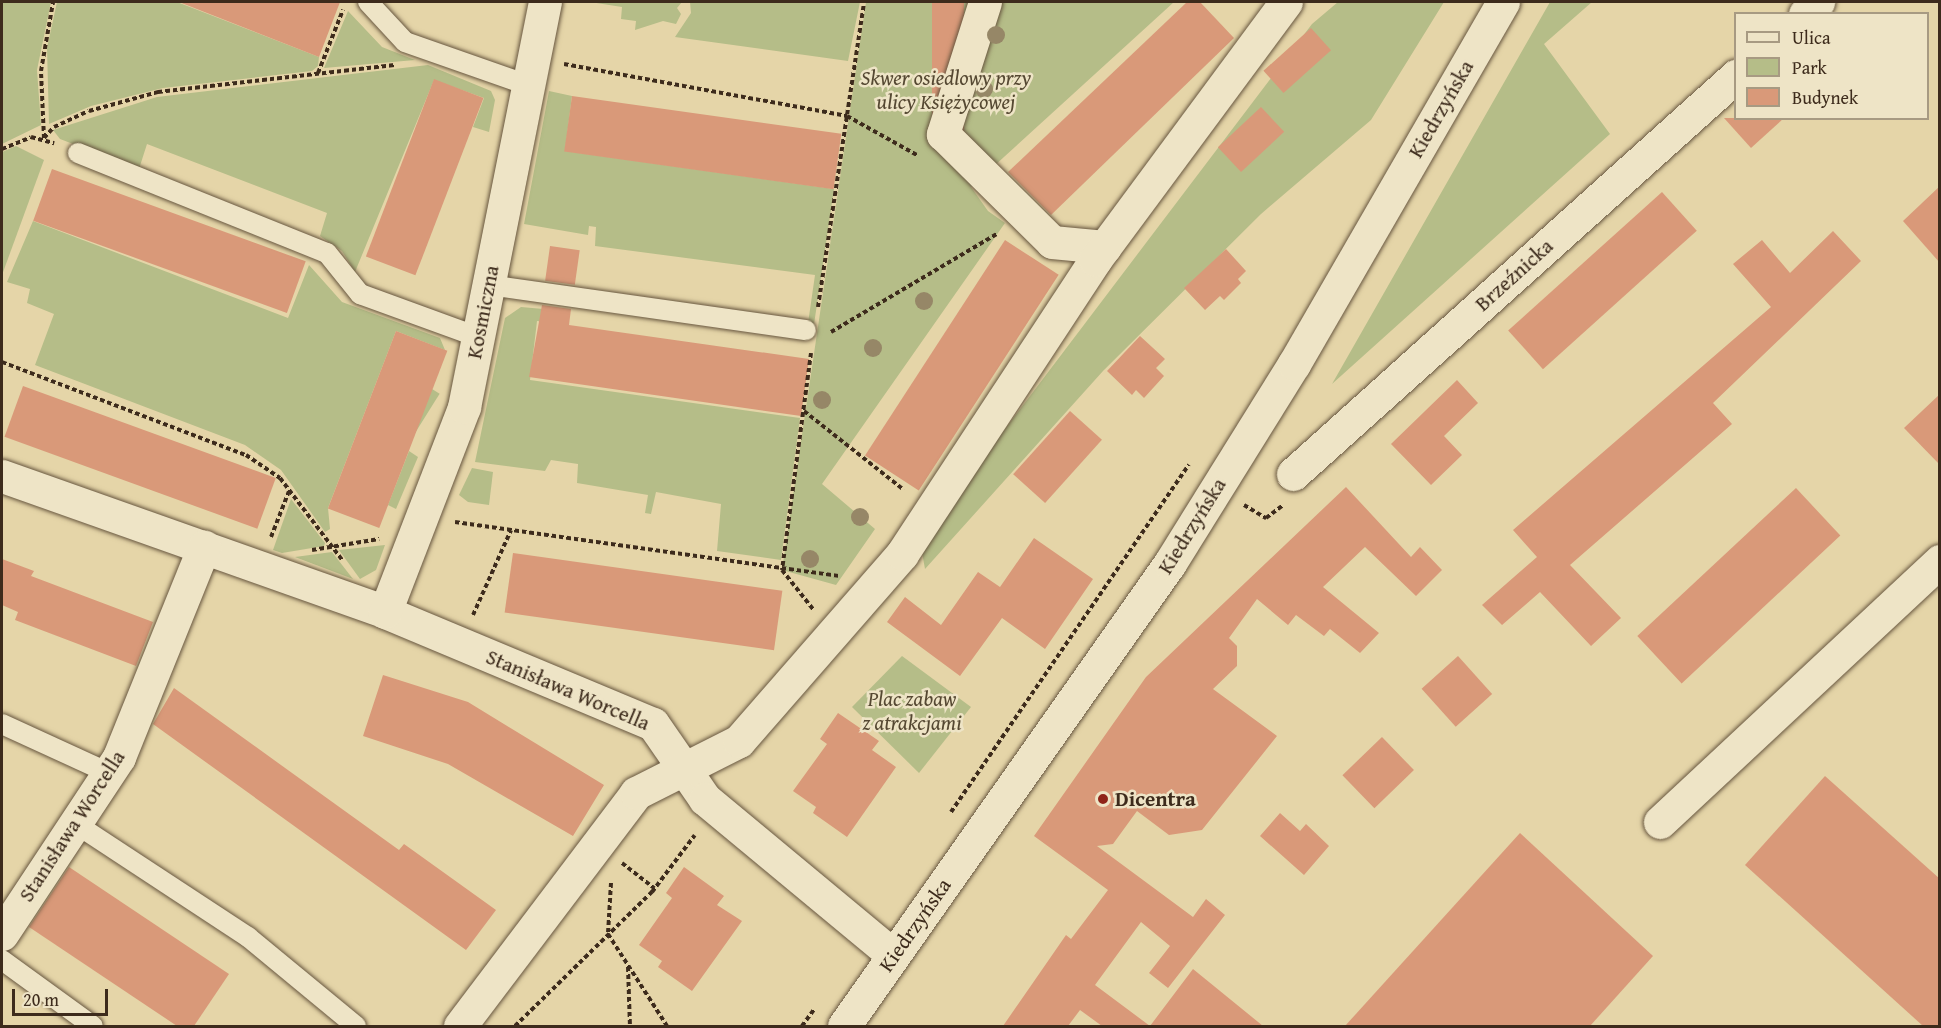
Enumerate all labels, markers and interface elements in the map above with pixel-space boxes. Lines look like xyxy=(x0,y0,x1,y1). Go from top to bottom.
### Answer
legend xyxy=(1734,12,1929,120)
text: Ulica xyxy=(1792,24,1830,51)
text: Park xyxy=(1792,54,1827,81)
street label: Kiedrzyńska xyxy=(1403,56,1479,162)
park label: Skwer osiedlowy przy ulicy Księżycowej xyxy=(861,65,1031,115)
text: Budynek xyxy=(1792,84,1858,111)
street label: Brzeźnicka xyxy=(1470,233,1558,317)
street label: Kosmiczna xyxy=(462,263,504,361)
street label: Kiedrzyńska xyxy=(1153,473,1231,579)
street label: Stanisława Worcella xyxy=(482,644,654,736)
park label: Plac zabaw z atrakcjami xyxy=(862,686,962,736)
street label: Stanisława Worcella xyxy=(14,746,130,906)
place label: Dicentra xyxy=(1115,786,1196,812)
marker: Dicentra xyxy=(1096,792,1110,806)
street label: Kiedrzyńska xyxy=(874,873,956,977)
scale bar xyxy=(15,977,111,1015)
text: 20 m xyxy=(23,986,59,1013)

